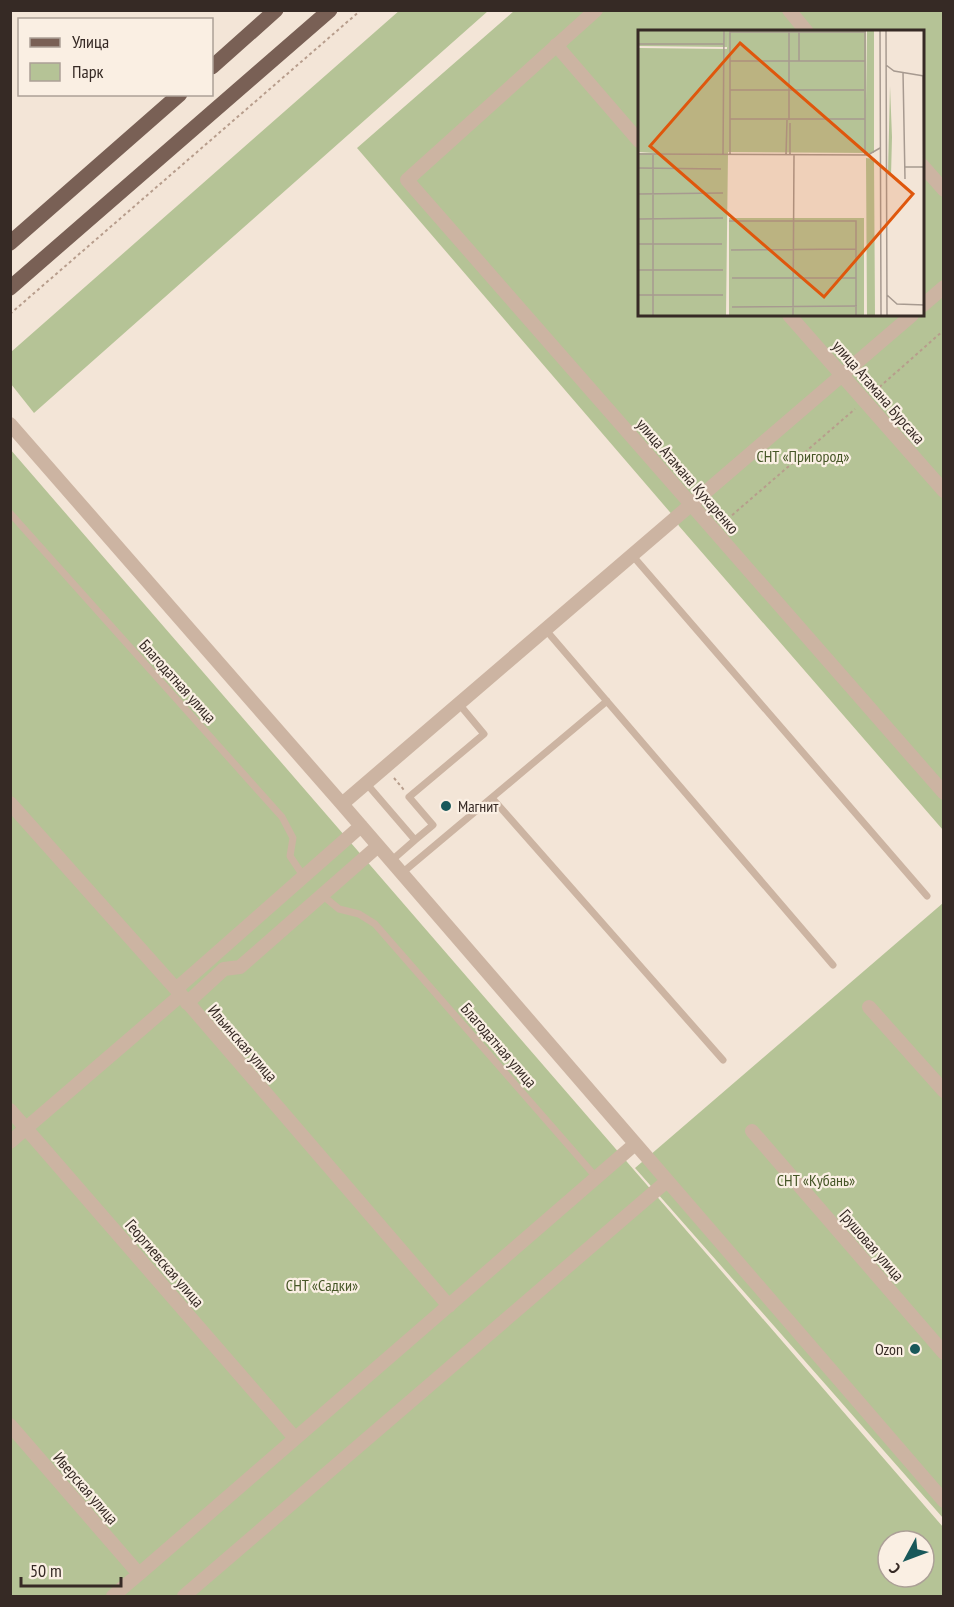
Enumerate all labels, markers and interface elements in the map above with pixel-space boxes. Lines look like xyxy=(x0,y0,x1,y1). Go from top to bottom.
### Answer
legend xyxy=(18,18,213,96)
text: Улица xyxy=(72,30,109,53)
inset map xyxy=(638,30,924,316)
text: Парк xyxy=(72,60,103,83)
street label: улица Атамана Бурсака xyxy=(829,336,929,448)
street label: улица Атамана Кухаренко xyxy=(632,414,744,538)
park label: СНТ «Пригород» xyxy=(756,446,850,466)
street label: Благодатная улица xyxy=(135,635,221,727)
place label: Магнит xyxy=(458,796,499,816)
marker: Магнит xyxy=(439,799,453,813)
street label: Благодатная улица xyxy=(457,999,541,1091)
street label: Ильинская улица xyxy=(204,1000,282,1086)
park label: СНТ «Кубань» xyxy=(777,1170,855,1190)
street label: Грушовая улица xyxy=(835,1205,909,1285)
street label: Георгиевская улица xyxy=(121,1215,209,1311)
park label: СНТ «Садки» xyxy=(286,1275,358,1295)
place label: Ozon xyxy=(875,1339,903,1359)
marker: Ozon xyxy=(908,1342,922,1356)
street label: Иверская улица xyxy=(49,1448,123,1528)
north arrow xyxy=(876,1529,936,1589)
scale bar xyxy=(21,1550,122,1588)
text: 50 m xyxy=(30,1559,62,1582)
text: С xyxy=(884,1559,905,1578)

